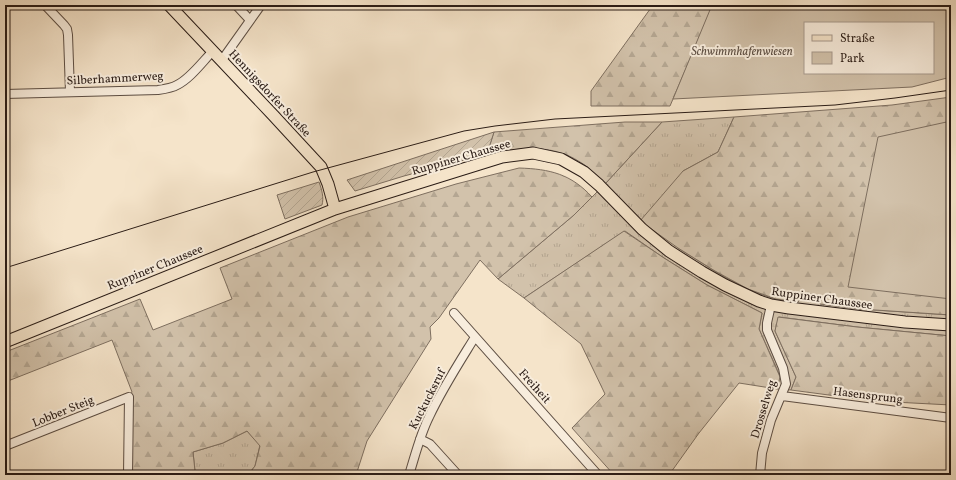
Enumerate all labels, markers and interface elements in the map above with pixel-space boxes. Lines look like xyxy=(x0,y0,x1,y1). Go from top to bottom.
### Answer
legend xyxy=(804,22,934,74)
text: Straße xyxy=(840,31,875,47)
park label: Schwimmhafenwiesen xyxy=(691,44,793,60)
street label: Hennigsdorfer Straße xyxy=(225,47,314,141)
text: Park xyxy=(840,51,865,67)
street label: Silberhammerweg xyxy=(66,68,164,90)
street label: Ruppiner Chaussee xyxy=(410,136,513,180)
street label: Ruppiner Chaussee xyxy=(105,241,206,294)
street label: Ruppiner Chaussee xyxy=(770,284,874,314)
street label: Kuckucksruf xyxy=(406,365,451,432)
street label: Freiheit xyxy=(514,366,554,407)
street label: Drosselweg xyxy=(747,378,780,441)
street label: Hasensprung xyxy=(832,384,904,408)
street label: Lobber Steig xyxy=(30,392,97,432)

